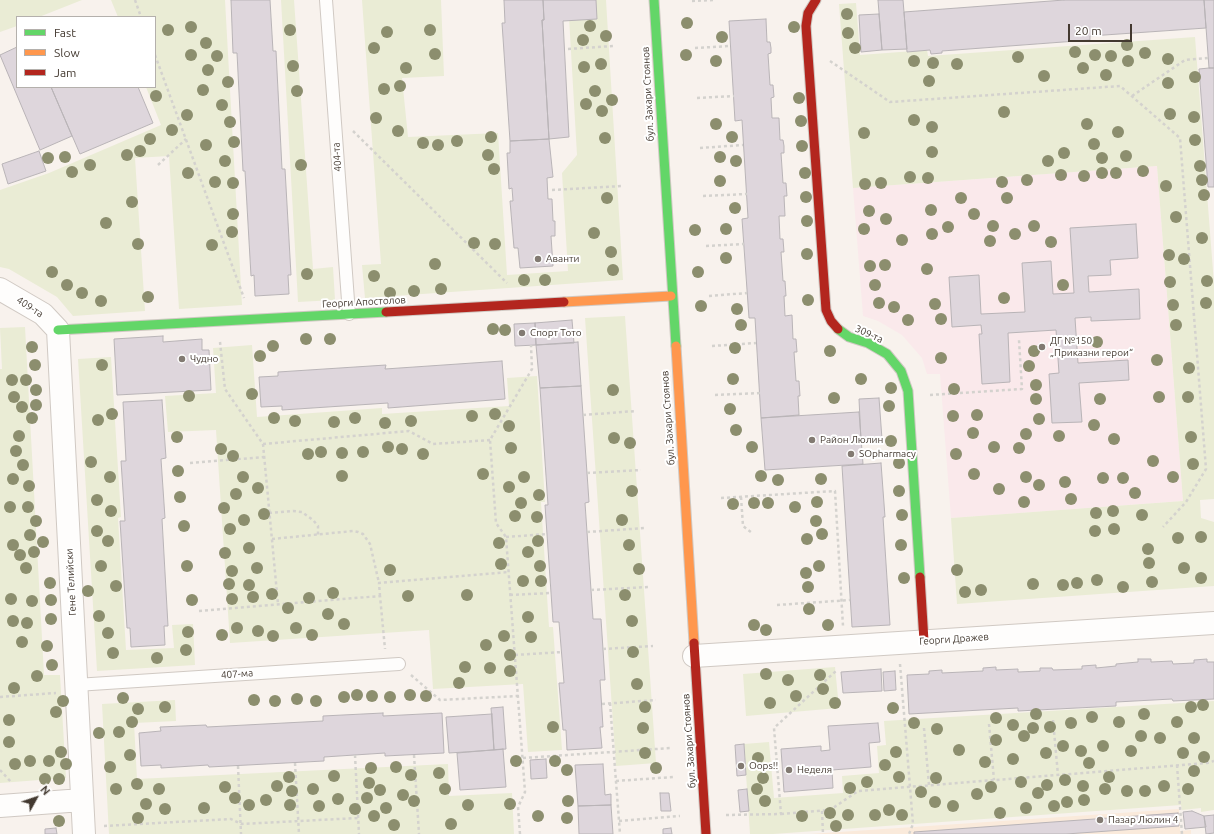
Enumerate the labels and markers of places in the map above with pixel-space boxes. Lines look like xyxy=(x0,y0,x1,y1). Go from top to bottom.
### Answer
place label: Аванти xyxy=(546,253,579,265)
marker: Аванти xyxy=(533,254,543,264)
place label: Спорт Тото xyxy=(530,327,582,339)
marker: Спорт Тото xyxy=(517,328,527,338)
place label: ДГ №150 „Приказни герои“ xyxy=(1050,335,1133,358)
marker: ДГ №150 „Приказни герои“ xyxy=(1037,342,1047,352)
place label: Чудно xyxy=(190,353,218,365)
marker: Чудно xyxy=(177,354,187,364)
place label: Район Люлин xyxy=(820,434,883,446)
marker: Район Люлин xyxy=(807,435,817,445)
place label: SOpharmacy xyxy=(859,448,916,460)
marker: SOpharmacy xyxy=(846,449,856,459)
place label: Oops!! xyxy=(749,760,778,772)
marker: Oops!! xyxy=(736,761,746,771)
place label: Неделя xyxy=(797,764,832,776)
marker: Неделя xyxy=(784,765,794,775)
place label: Пазар Люлин 4 xyxy=(1108,814,1178,826)
marker: Пазар Люлин 4 xyxy=(1095,815,1105,825)

